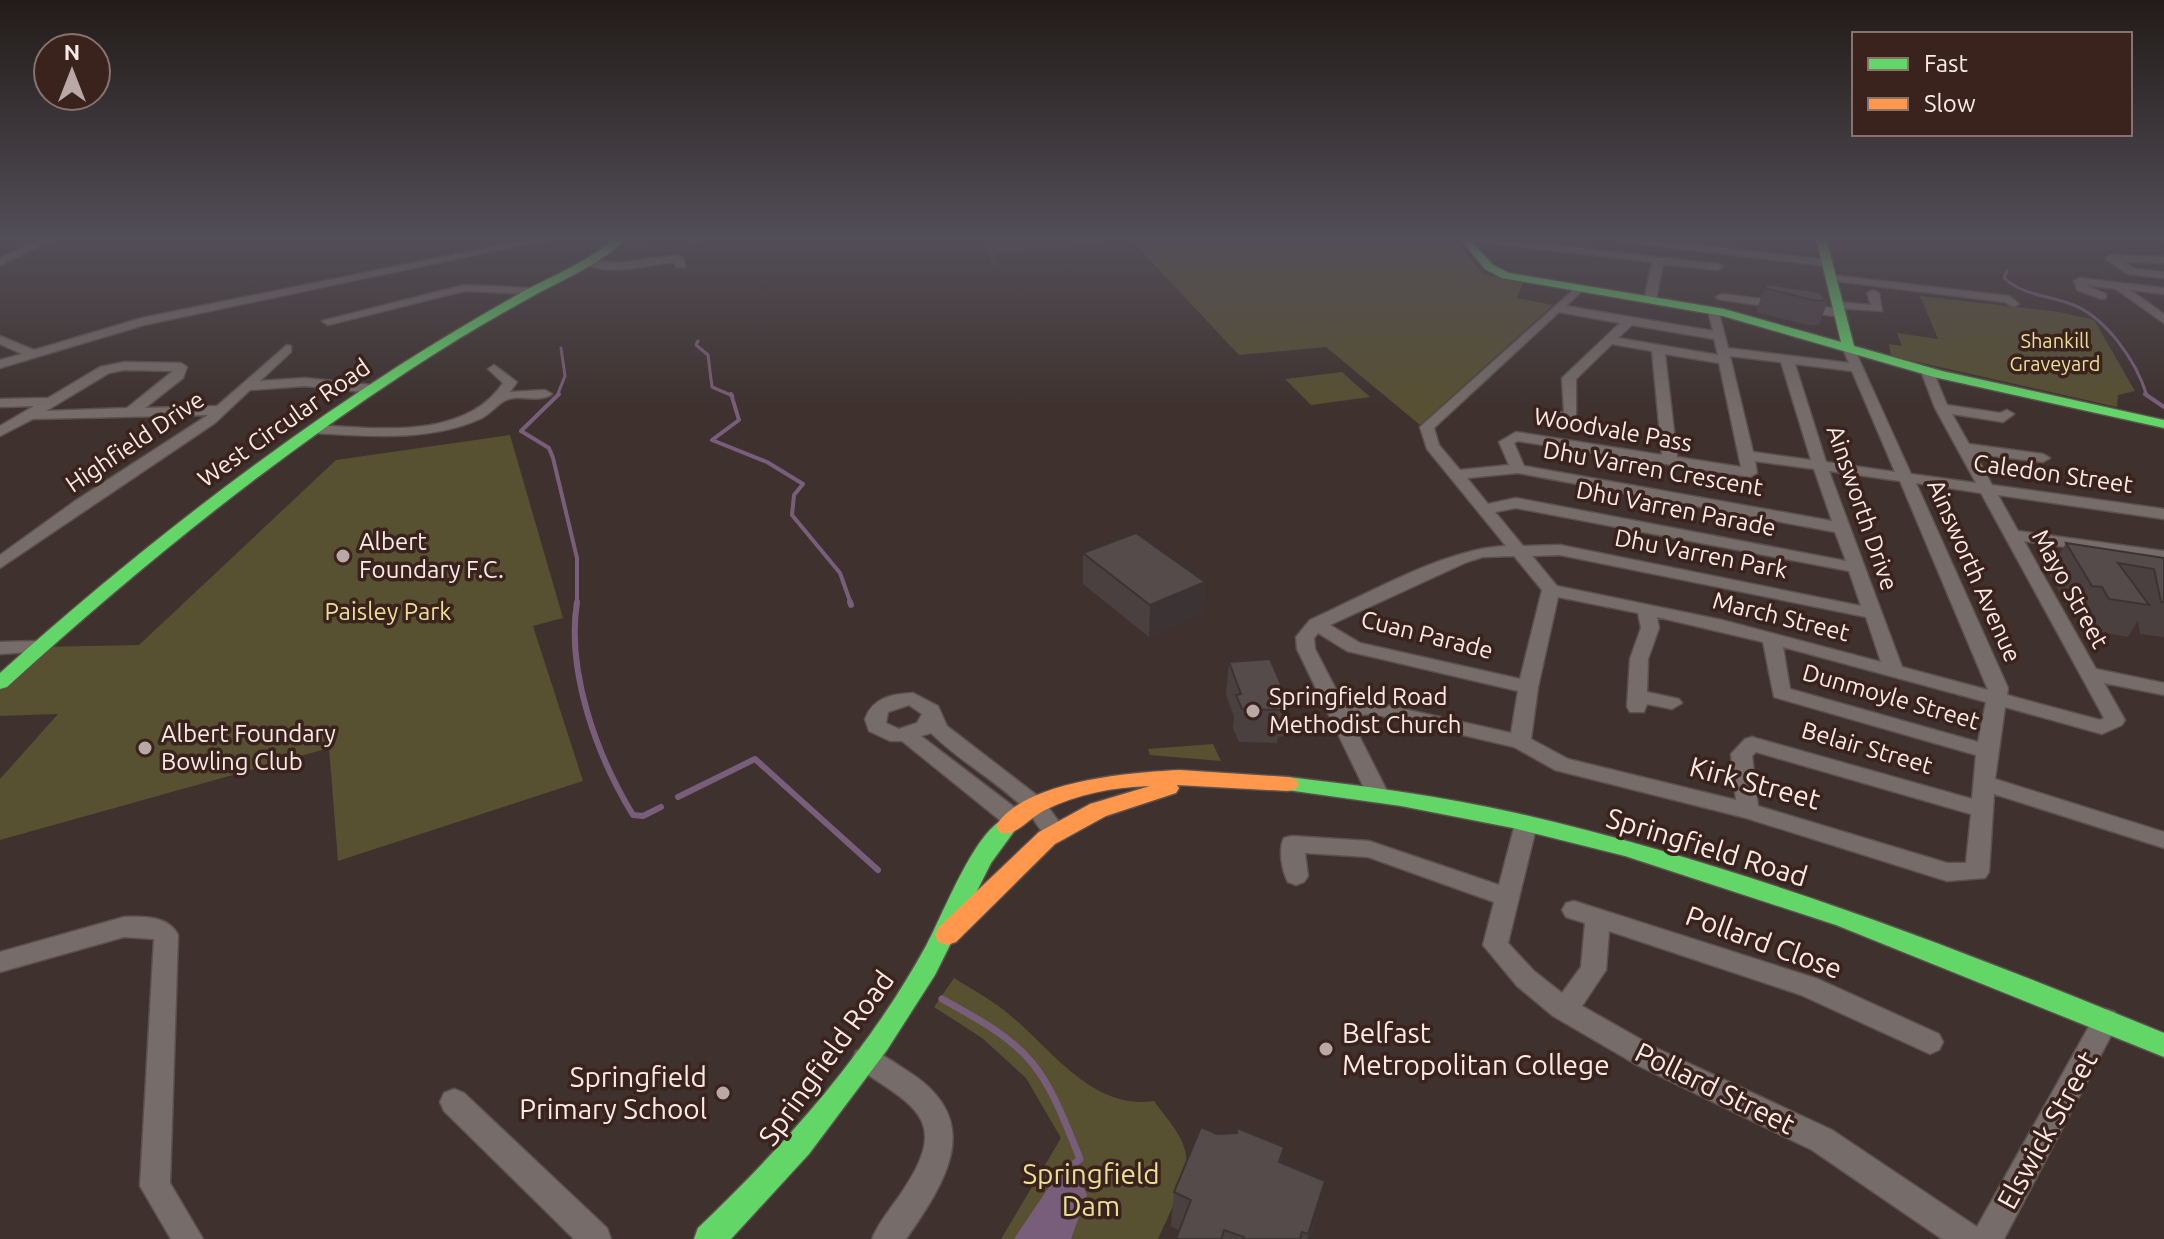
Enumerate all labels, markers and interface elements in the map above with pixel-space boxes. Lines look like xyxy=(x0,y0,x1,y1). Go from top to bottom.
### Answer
north arrow xyxy=(32,32,112,112)
legend xyxy=(1852,32,2132,136)
text: N xyxy=(64,39,80,64)
text: Fast xyxy=(1924,50,1968,77)
text: Slow xyxy=(1924,90,1976,117)
park label: Shankill Graveyard xyxy=(2010,329,2101,375)
street label: West Circular Road xyxy=(193,353,375,492)
street label: Highfield Drive xyxy=(60,385,209,498)
street label: Woodvale Pass xyxy=(1532,402,1694,457)
street label: Ainsworth Drive xyxy=(1822,422,1903,594)
street label: Dhu Varren Crescent xyxy=(1541,436,1766,501)
street label: Caledon Street xyxy=(1972,449,2135,498)
street label: Ainsworth Avenue xyxy=(1922,475,2027,666)
street label: Dhu Varren Parade xyxy=(1574,476,1778,541)
street label: Dhu Varren Park xyxy=(1612,524,1790,583)
street label: Mayo Street xyxy=(2027,525,2114,653)
place label: Albert Foundary F.C. xyxy=(359,528,504,583)
marker: Albert Foundary F.C. xyxy=(334,547,352,565)
street label: March Street xyxy=(1710,587,1853,647)
park label: Paisley Park xyxy=(324,598,452,625)
street label: Cuan Parade xyxy=(1358,605,1496,664)
street label: Dunmoyle Street xyxy=(1800,658,1983,735)
place label: Springfield Road Methodist Church xyxy=(1269,683,1462,738)
marker: Springfield Road Methodist Church xyxy=(1244,702,1262,720)
street label: Belair Street xyxy=(1799,716,1936,779)
place label: Albert Foundary Bowling Club xyxy=(161,720,336,775)
marker: Albert Foundary Bowling Club xyxy=(136,739,154,757)
street label: Kirk Street xyxy=(1687,750,1824,815)
street label: Springfield Road xyxy=(1603,801,1811,892)
street label: Pollard Close xyxy=(1682,899,1846,984)
street label: Springfield Road xyxy=(752,964,899,1151)
place label: Belfast Metropolitan College xyxy=(1342,1017,1610,1080)
street label: Pollard Street xyxy=(1630,1036,1800,1140)
marker: Belfast Metropolitan College xyxy=(1317,1040,1335,1058)
street label: Elswick Street xyxy=(1990,1046,2103,1214)
place label: Springfield Primary School xyxy=(519,1061,707,1124)
marker: Springfield Primary School xyxy=(714,1084,732,1102)
park label: Springfield Dam xyxy=(1022,1158,1160,1221)

